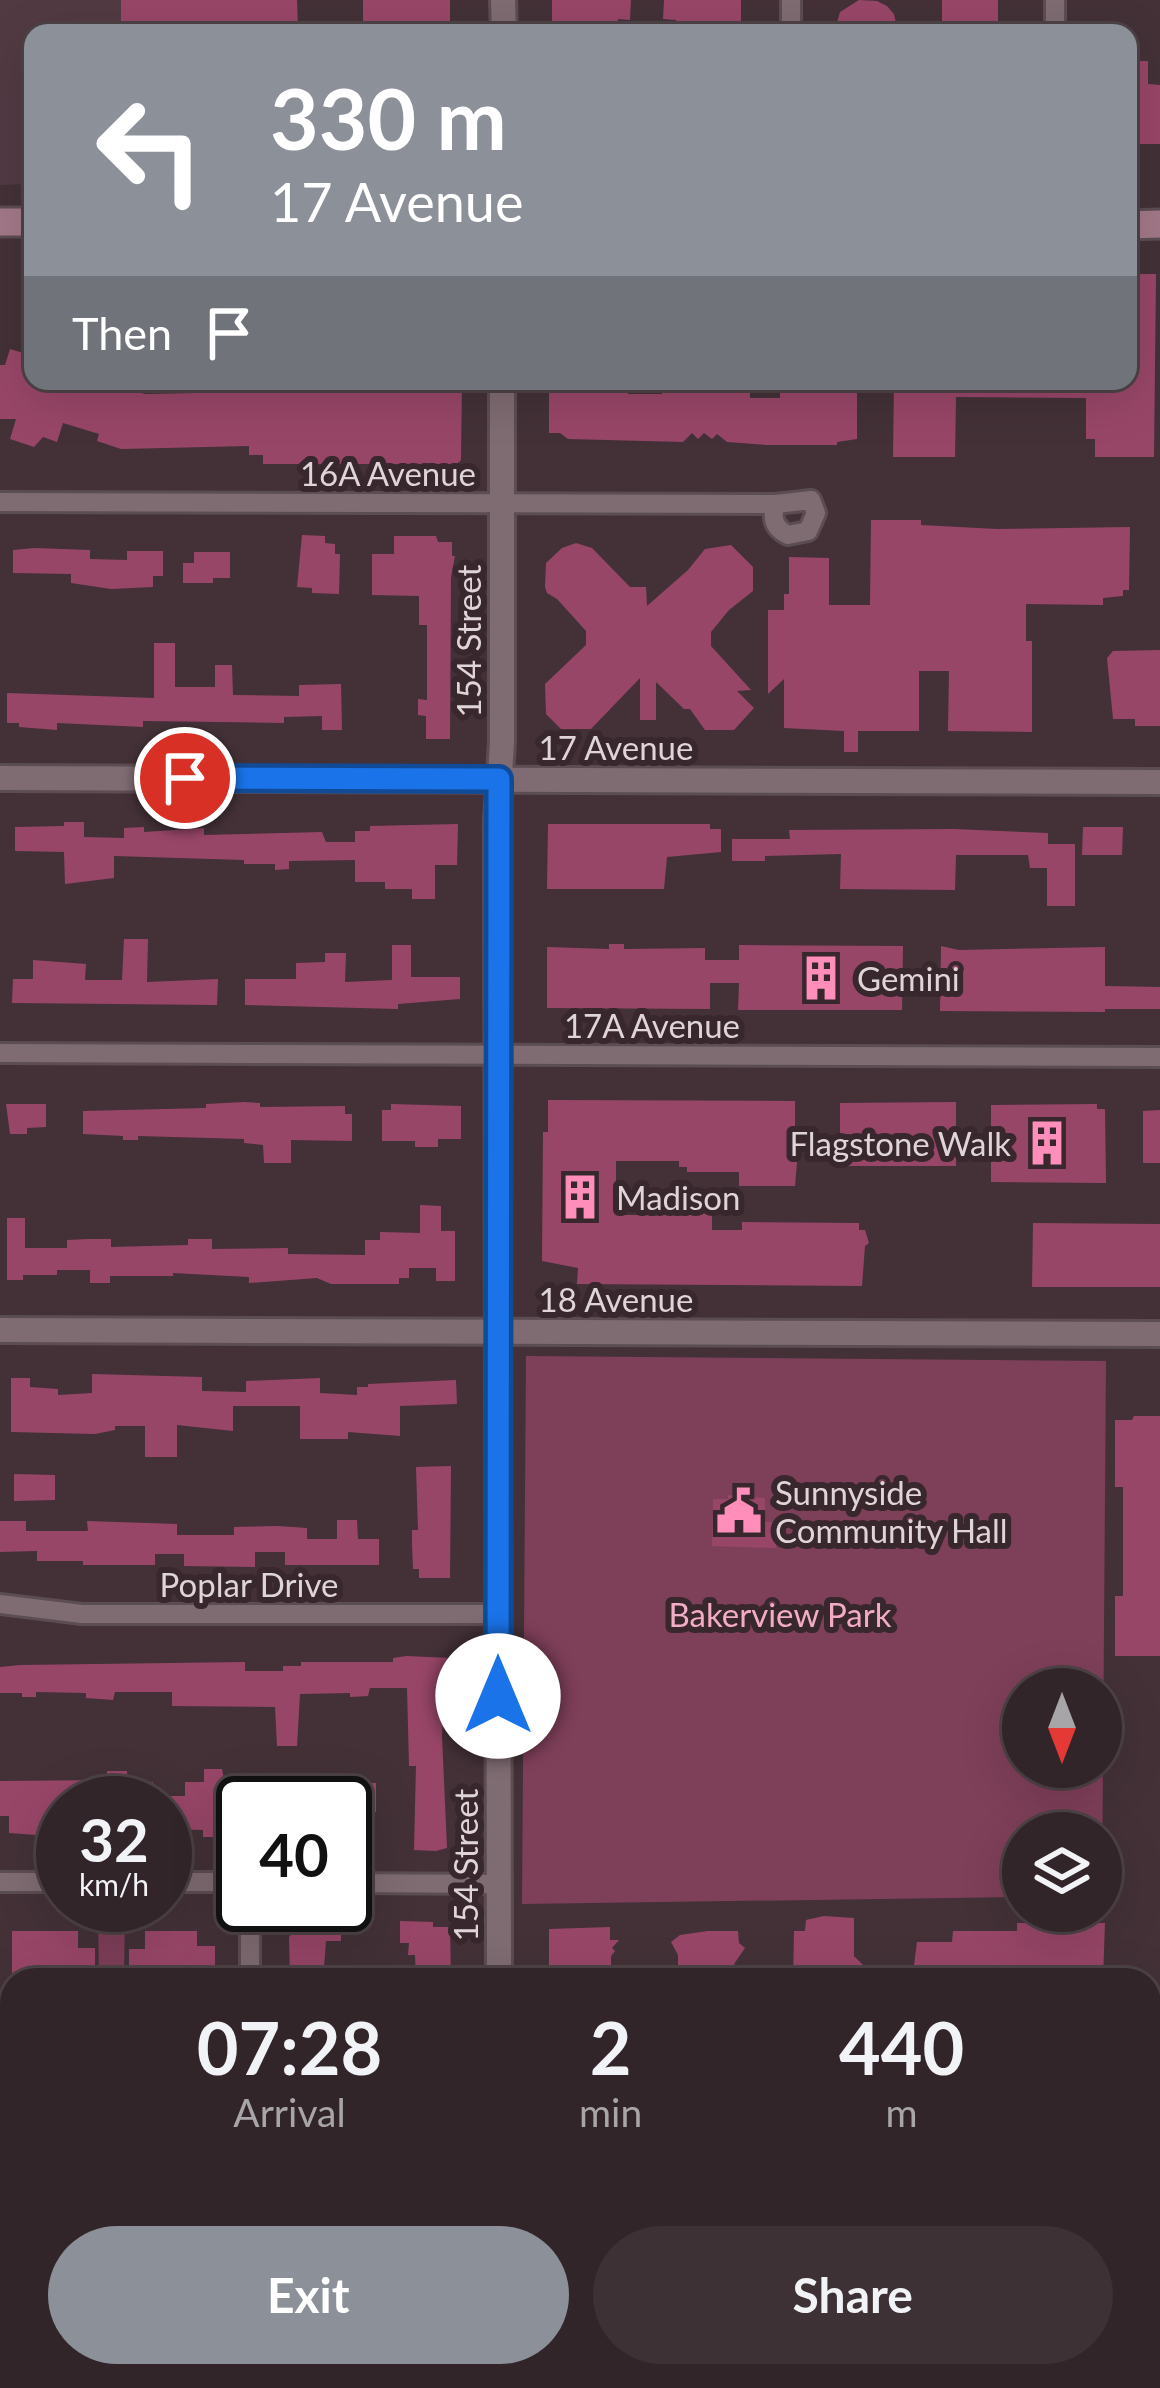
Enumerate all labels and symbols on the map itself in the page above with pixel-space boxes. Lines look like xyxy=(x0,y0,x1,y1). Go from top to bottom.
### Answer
street label: 16A Avenue xyxy=(300,453,476,493)
street label: 154 Street xyxy=(448,564,488,717)
pin xyxy=(134,727,236,829)
street label: 17 Avenue xyxy=(539,727,693,767)
building icon: Gemini xyxy=(796,953,846,1003)
place label: Gemini xyxy=(857,958,960,998)
street label: 17A Avenue xyxy=(564,1005,740,1045)
building icon: Flagstone Walk xyxy=(1022,1118,1072,1168)
place label: Flagstone Walk xyxy=(789,1123,1011,1163)
building icon: Madison xyxy=(555,1172,605,1222)
place label: Madison xyxy=(616,1177,740,1217)
street label: 18 Avenue xyxy=(539,1279,693,1319)
place label: Sunnyside Community Hall xyxy=(775,1472,1008,1550)
public building icon: Sunnyside Community Hall xyxy=(714,1486,764,1536)
street label: Poplar Drive xyxy=(160,1564,338,1604)
park label: Bakerview Park xyxy=(668,1594,892,1634)
position arrow xyxy=(435,1633,561,1759)
north arrow xyxy=(1002,1668,1122,1788)
speed limit sign: 40 xyxy=(216,1776,372,1932)
street label: 154 Street xyxy=(445,1788,485,1941)

